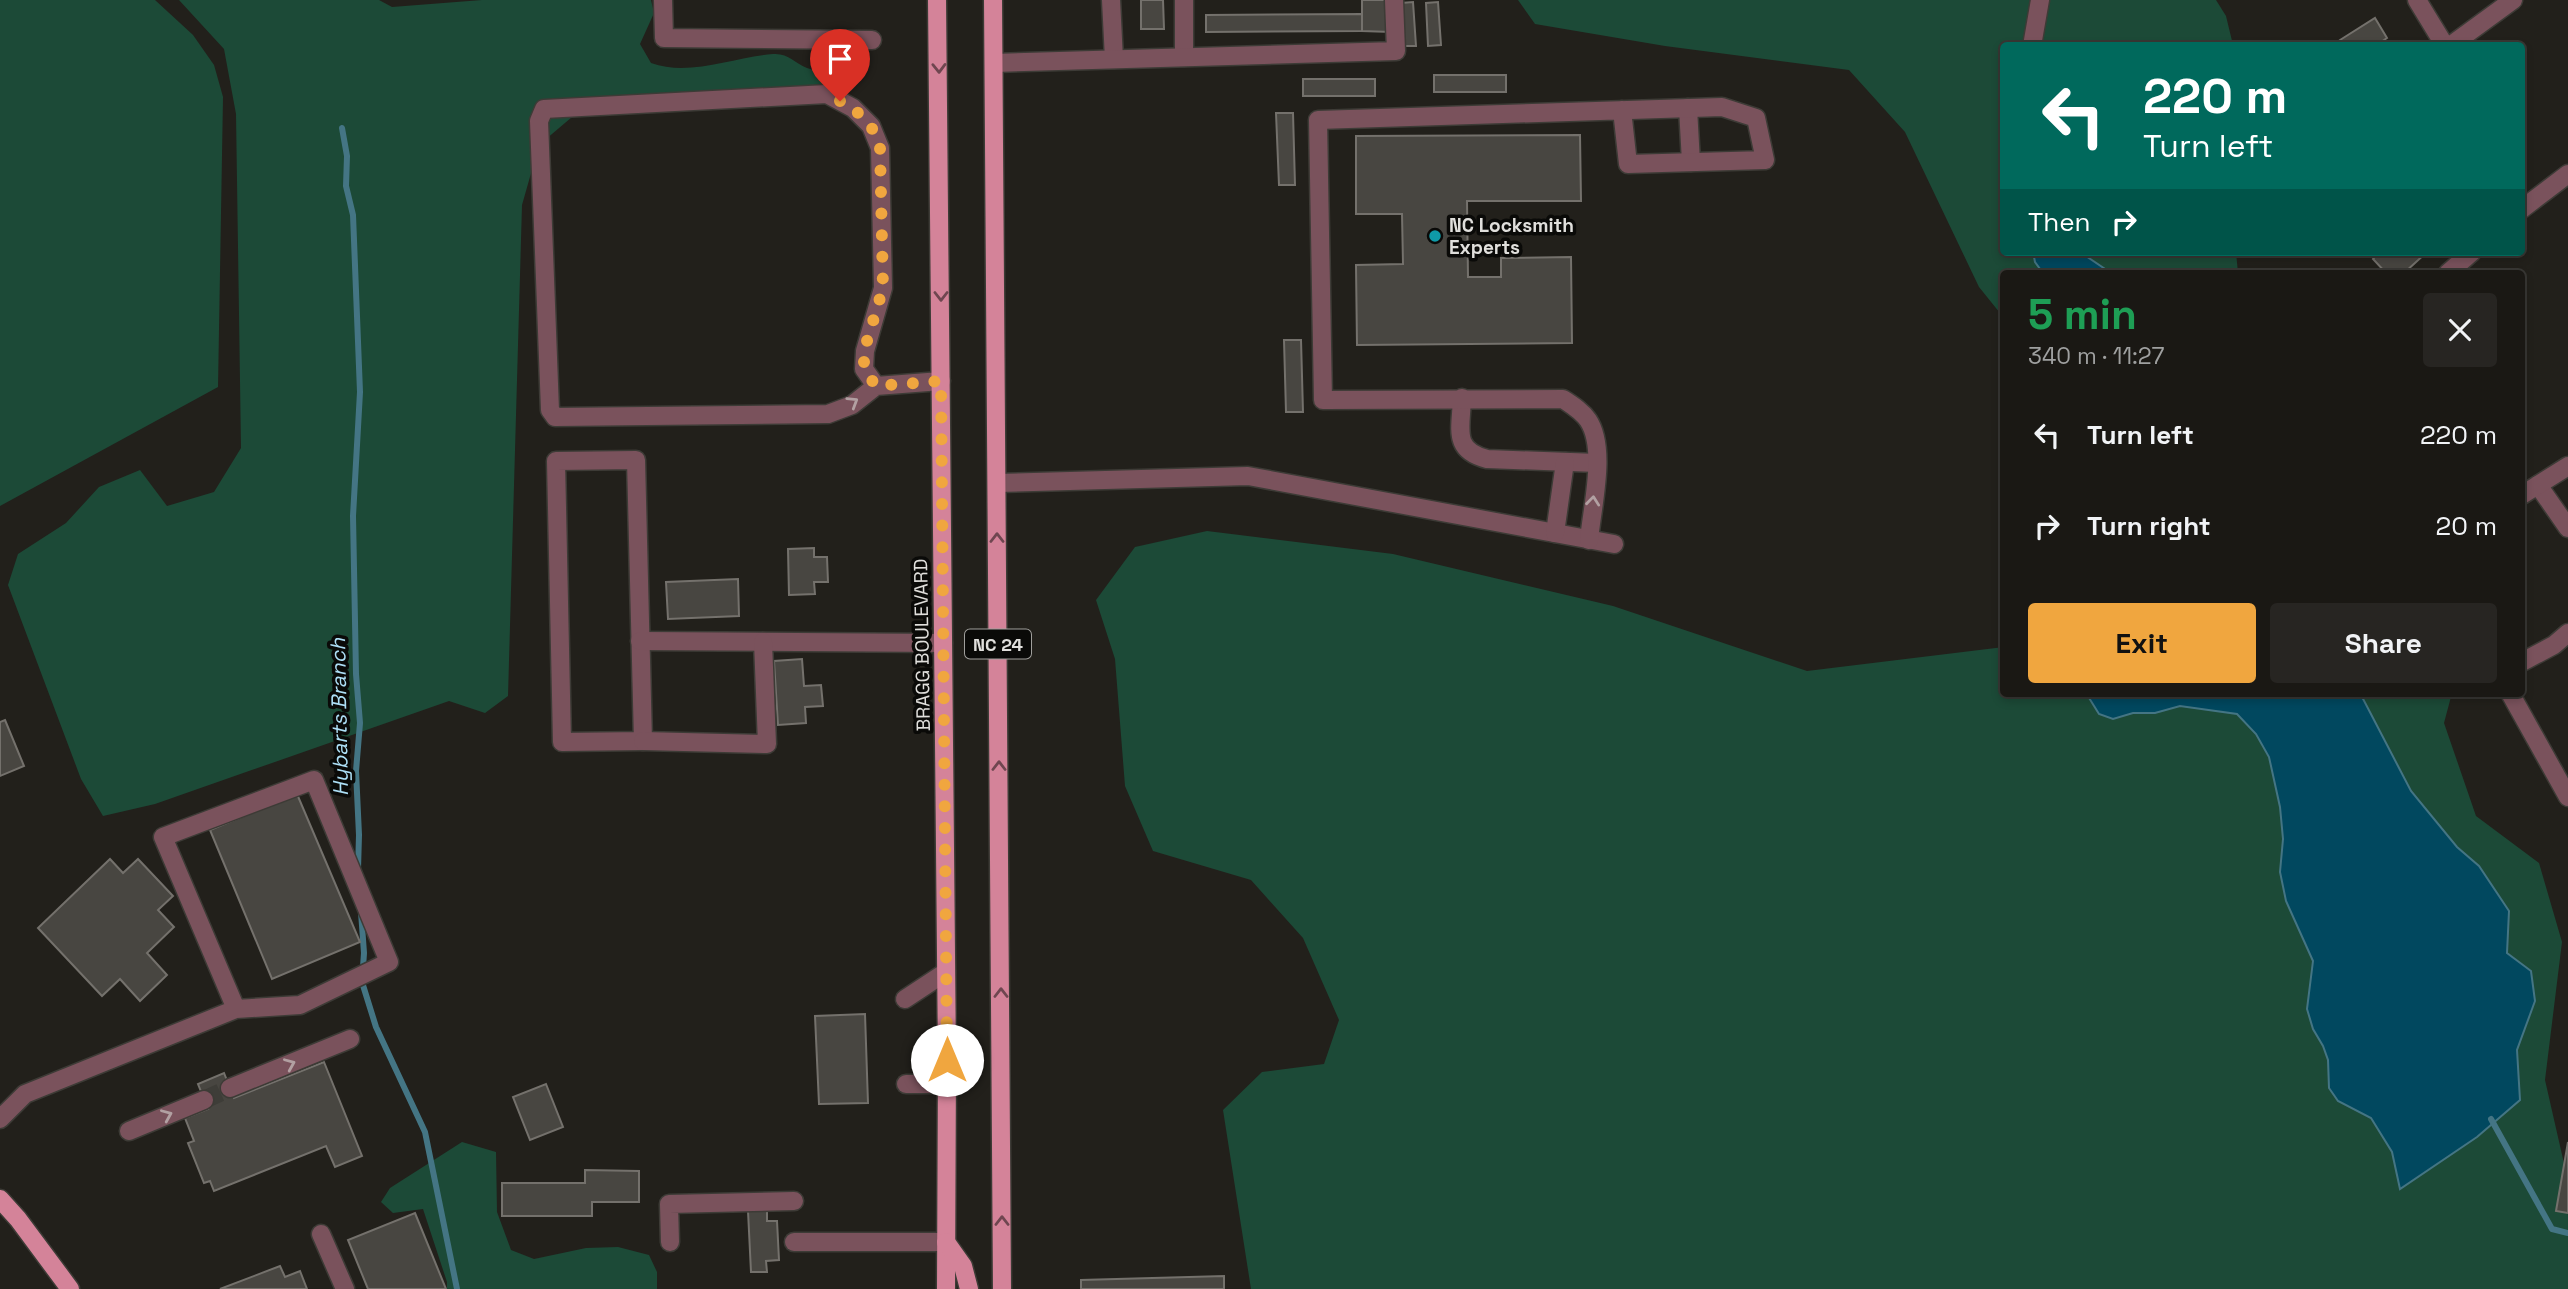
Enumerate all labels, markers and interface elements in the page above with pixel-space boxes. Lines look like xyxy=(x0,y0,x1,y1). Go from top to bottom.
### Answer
pin xyxy=(810,29,870,101)
icon: arrive xyxy=(821,40,859,78)
one-way arrow xyxy=(931,63,947,74)
text: 220 m xyxy=(2143,65,2287,127)
icon: left xyxy=(2028,70,2119,161)
text: Turn left xyxy=(2143,126,2273,166)
icon: right xyxy=(2105,203,2143,241)
text: Then xyxy=(2028,205,2091,239)
place label: NC Locksmith Experts xyxy=(1449,213,1574,260)
marker: NC Locksmith Experts xyxy=(1427,228,1443,244)
text: 5 min xyxy=(2028,288,2137,341)
one-way arrow xyxy=(933,291,949,301)
button: close xyxy=(2423,293,2497,367)
text: 340 m · 11:27 xyxy=(2028,341,2165,371)
one-way arrow xyxy=(846,397,859,410)
icon: left xyxy=(2028,416,2066,454)
text: Turn left xyxy=(2087,418,2194,452)
text: 220 m xyxy=(2420,418,2497,452)
one-way arrow xyxy=(1585,495,1600,506)
icon: right xyxy=(2028,507,2066,545)
text: Turn right xyxy=(2087,509,2211,543)
text: 20 m xyxy=(2436,509,2497,543)
one-way arrow xyxy=(989,533,1005,543)
street label: BRAGG BOULEVARD xyxy=(908,558,936,732)
button: Exit xyxy=(2028,603,2256,683)
button: Share xyxy=(2270,603,2497,683)
road number: NC 24 xyxy=(965,630,1031,658)
water label: Hybarts Branch xyxy=(324,637,354,796)
one-way arrow xyxy=(991,760,1007,771)
one-way arrow xyxy=(993,988,1009,998)
position arrow xyxy=(910,1023,984,1097)
one-way arrow xyxy=(283,1058,295,1072)
one-way arrow xyxy=(160,1110,172,1124)
one-way arrow xyxy=(994,1215,1010,1226)

